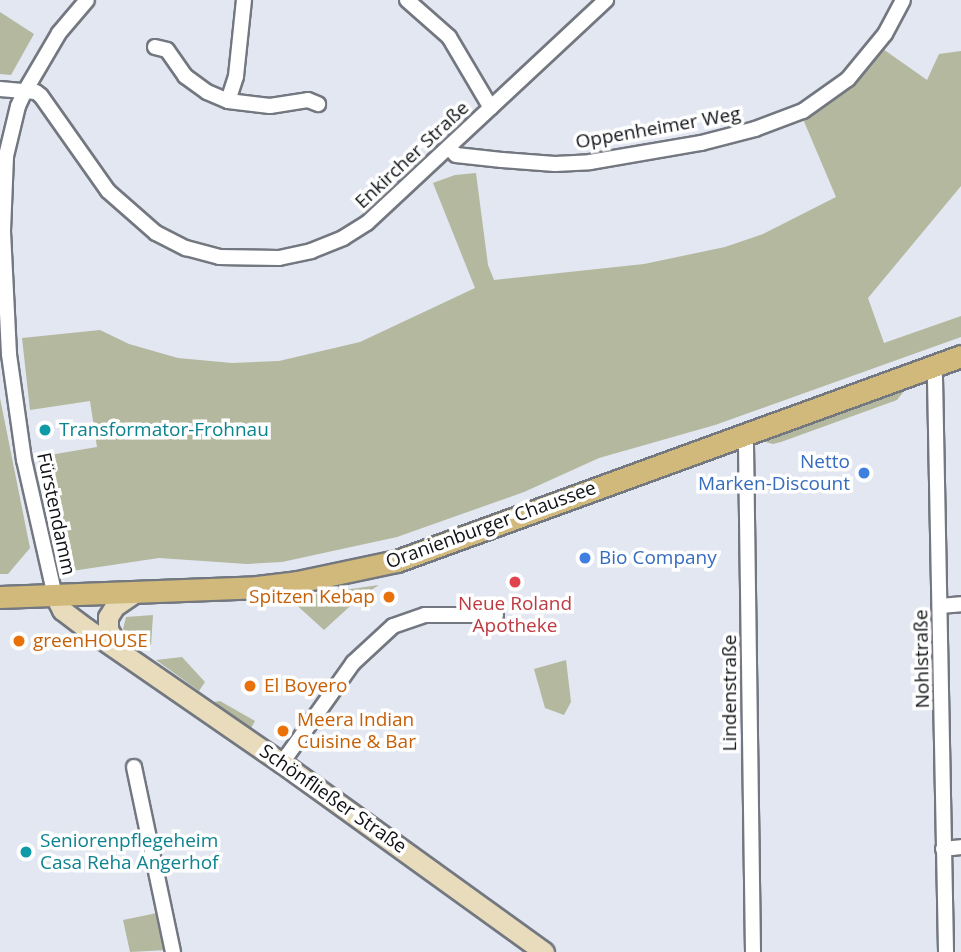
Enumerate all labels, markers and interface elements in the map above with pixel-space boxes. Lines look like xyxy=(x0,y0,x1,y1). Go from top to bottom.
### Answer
street label: Enkircher Straße xyxy=(351,97,473,213)
street label: Oppenheimer Weg xyxy=(574,102,742,154)
place label: Transformator-Frohnau xyxy=(59,419,269,441)
marker: Transformator-Frohnau xyxy=(37,422,53,438)
street label: Fürstendamm xyxy=(32,451,80,577)
place label: Netto Marken-Discount xyxy=(698,451,850,495)
marker: Netto Marken-Discount xyxy=(856,465,872,481)
street label: Oranienburger Chaussee xyxy=(383,476,599,574)
place label: Bio Company xyxy=(599,547,717,569)
marker: Bio Company xyxy=(577,550,593,566)
marker: Neue Roland Apotheke xyxy=(507,574,523,590)
place label: Spitzen Kebap xyxy=(249,586,375,608)
marker: Spitzen Kebap xyxy=(381,589,397,605)
place label: Neue Roland Apotheke xyxy=(458,593,572,637)
street label: Nohlstraße xyxy=(910,609,934,709)
place label: greenHOUSE xyxy=(33,630,148,652)
marker: greenHOUSE xyxy=(11,633,27,649)
street label: Lindenstraße xyxy=(719,635,741,751)
place label: El Boyero xyxy=(264,675,347,697)
marker: El Boyero xyxy=(242,678,258,694)
place label: Meera Indian Cuisine & Bar xyxy=(297,709,416,753)
marker: Meera Indian Cuisine & Bar xyxy=(275,723,291,739)
street label: Schönfließer Straße xyxy=(255,740,411,858)
place label: Seniorenpflegeheim Casa Reha Angerhof xyxy=(40,830,219,874)
marker: Seniorenpflegeheim Casa Reha Angerhof xyxy=(18,844,34,860)

